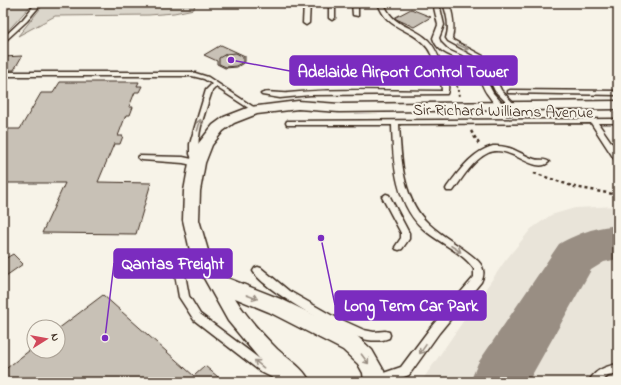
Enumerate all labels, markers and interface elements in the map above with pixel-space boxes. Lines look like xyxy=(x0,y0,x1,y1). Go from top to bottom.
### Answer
one-way arrow xyxy=(457,44,469,52)
callout: Adelaide Airport Control Tower xyxy=(290,56,517,85)
text: Adelaide Airport Control Tower xyxy=(297,60,509,85)
street label: Sir Richard Williams Avenue xyxy=(413,98,594,126)
one-way arrow xyxy=(196,118,203,131)
one-way arrow xyxy=(450,245,461,253)
callout: Qantas Freight xyxy=(114,249,232,278)
text: Qantas Freight xyxy=(122,252,225,279)
callout: Long Term Car Park xyxy=(335,291,486,320)
one-way arrow xyxy=(246,294,258,302)
text: Long Term Car Park xyxy=(344,294,479,321)
north arrow xyxy=(26,319,66,359)
text: N xyxy=(46,332,63,342)
one-way arrow xyxy=(418,343,426,355)
one-way arrow xyxy=(361,353,369,364)
one-way arrow xyxy=(253,360,264,369)

